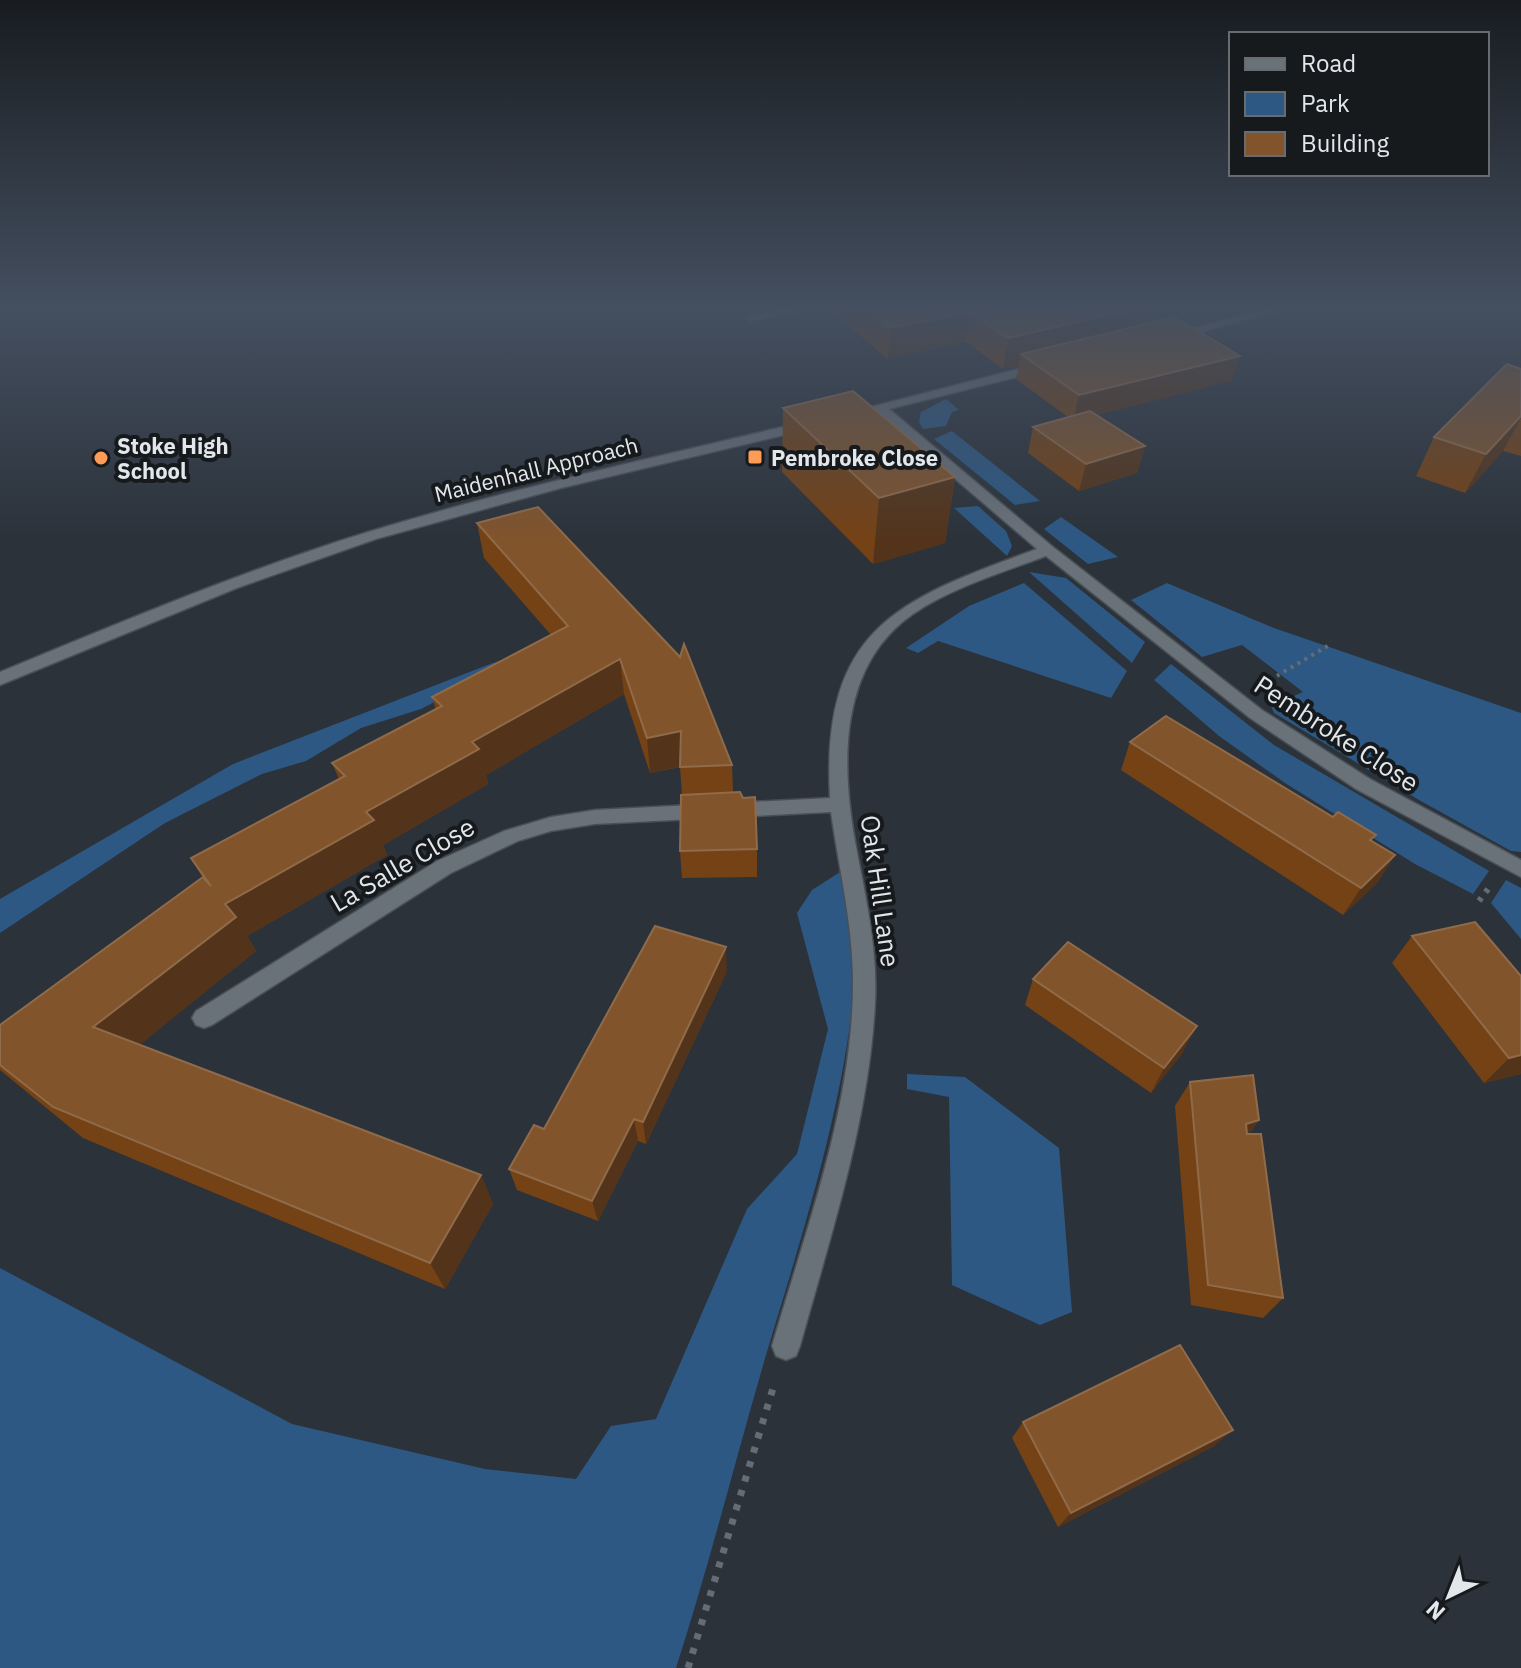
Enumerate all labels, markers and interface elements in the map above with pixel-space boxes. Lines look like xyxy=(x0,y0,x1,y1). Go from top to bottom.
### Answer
legend xyxy=(1229,32,1489,176)
text: Road xyxy=(1301,47,1356,79)
text: Park xyxy=(1301,87,1350,119)
text: Building xyxy=(1301,127,1389,159)
street label: Maidenhall Approach xyxy=(431,430,641,508)
place label: Stoke High School xyxy=(117,431,229,485)
place label: Pembroke Close xyxy=(771,443,938,472)
marker: Pembroke Close xyxy=(746,448,764,466)
marker: Stoke High School xyxy=(92,449,110,467)
street label: Pembroke Close xyxy=(1248,667,1426,799)
street label: La Salle Close xyxy=(324,809,480,919)
street label: Oak Hill Lane xyxy=(854,813,908,969)
north arrow xyxy=(1409,1556,1489,1636)
text: N xyxy=(1419,1595,1451,1627)

